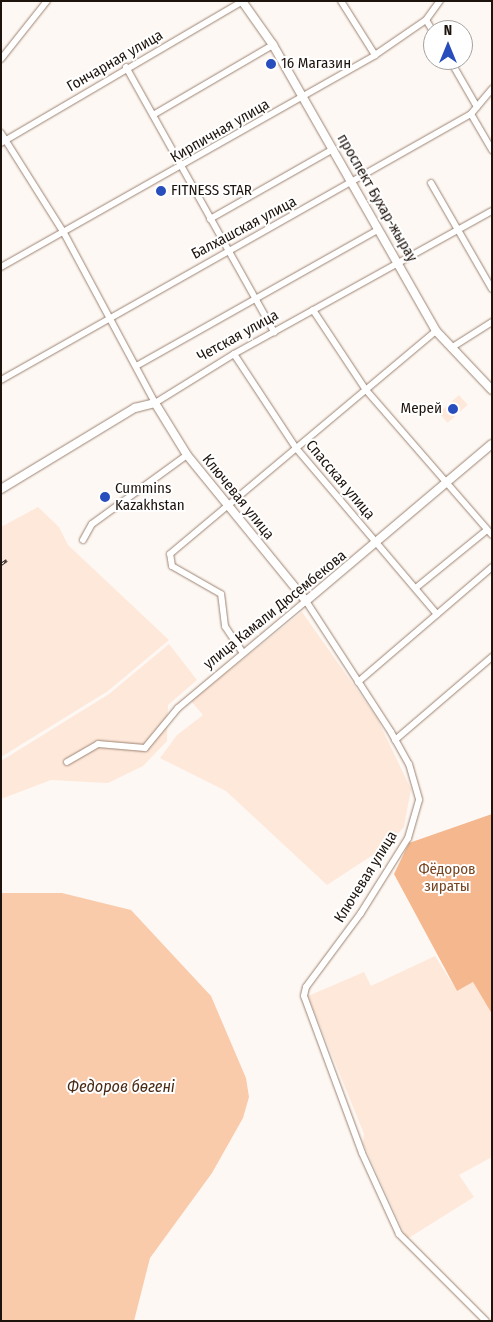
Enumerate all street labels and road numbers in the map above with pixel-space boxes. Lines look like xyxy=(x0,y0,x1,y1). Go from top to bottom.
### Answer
street label: Гончарная улица xyxy=(64,26,166,96)
street label: Кирпичная улица xyxy=(167,95,273,167)
street label: проспект Бухар-жырау xyxy=(333,131,421,265)
street label: Балхашская улица xyxy=(188,193,300,263)
street label: Четская улица xyxy=(194,306,282,366)
street label: Спасская улица xyxy=(302,437,378,523)
street label: Ключевая улица xyxy=(198,451,278,543)
street label: улица Камали Дюсембекова xyxy=(200,547,350,673)
street label: Ключевая улица xyxy=(331,828,401,926)

